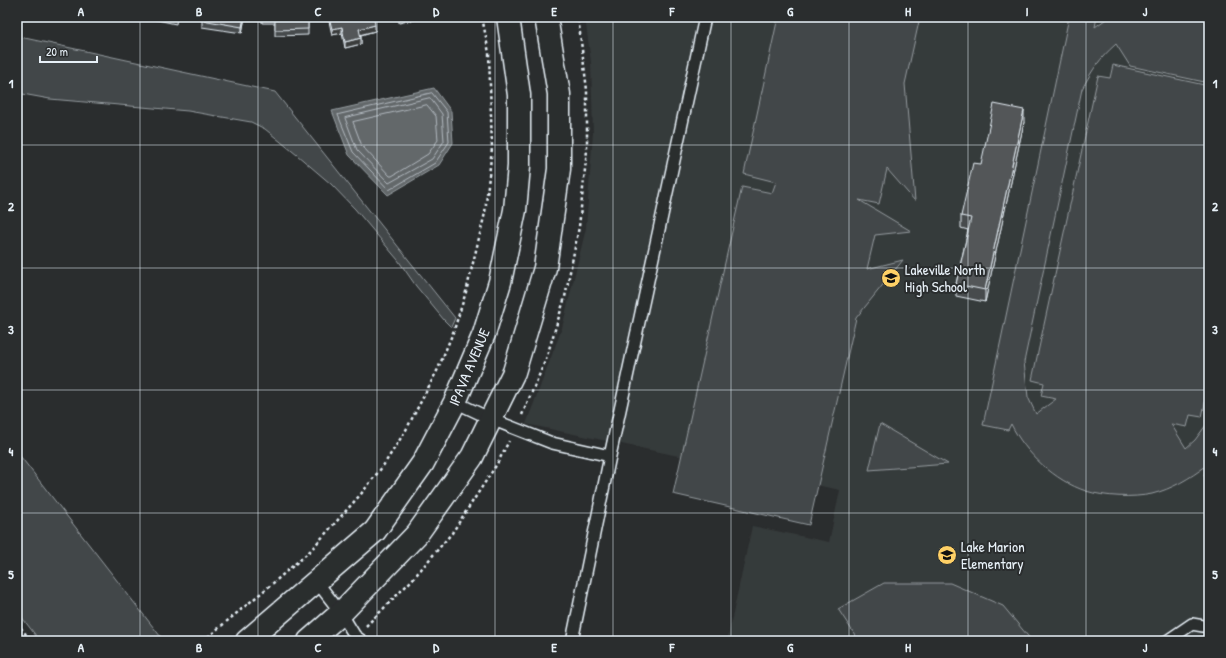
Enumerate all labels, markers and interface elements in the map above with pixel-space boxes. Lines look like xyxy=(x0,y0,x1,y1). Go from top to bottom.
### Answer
text: A xyxy=(78,2,85,20)
text: B xyxy=(196,2,203,20)
text: C xyxy=(314,2,322,20)
text: D xyxy=(433,2,440,20)
text: E xyxy=(551,2,557,20)
text: F xyxy=(669,2,676,20)
text: G xyxy=(787,2,794,20)
text: H xyxy=(905,2,911,20)
text: I xyxy=(1025,2,1029,20)
text: J xyxy=(1143,2,1148,20)
scale bar xyxy=(40,38,97,64)
text: 20 m xyxy=(46,43,68,60)
text: 1 xyxy=(9,74,14,92)
text: 1 xyxy=(1213,74,1218,92)
text: 2 xyxy=(8,197,15,215)
text: 2 xyxy=(1212,197,1219,215)
place label: Lakeville North High School xyxy=(905,259,985,297)
school or university icon: Lakeville North High School xyxy=(880,267,902,289)
text: 3 xyxy=(8,320,14,338)
text: 3 xyxy=(1212,320,1218,338)
street label: IPAVA AVENUE xyxy=(443,325,495,409)
text: 4 xyxy=(9,442,14,460)
text: 4 xyxy=(1213,442,1218,460)
place label: Lake Marion Elementary xyxy=(961,536,1025,574)
school or university icon: Lake Marion Elementary xyxy=(936,544,958,566)
text: 5 xyxy=(8,565,14,583)
text: 5 xyxy=(1212,565,1218,583)
text: A xyxy=(78,638,85,656)
text: B xyxy=(196,638,203,656)
text: C xyxy=(314,638,322,656)
text: D xyxy=(433,638,440,656)
text: E xyxy=(551,638,557,656)
text: F xyxy=(669,638,676,656)
text: G xyxy=(787,638,794,656)
text: H xyxy=(905,638,911,656)
text: I xyxy=(1025,638,1029,656)
text: J xyxy=(1143,638,1148,656)

